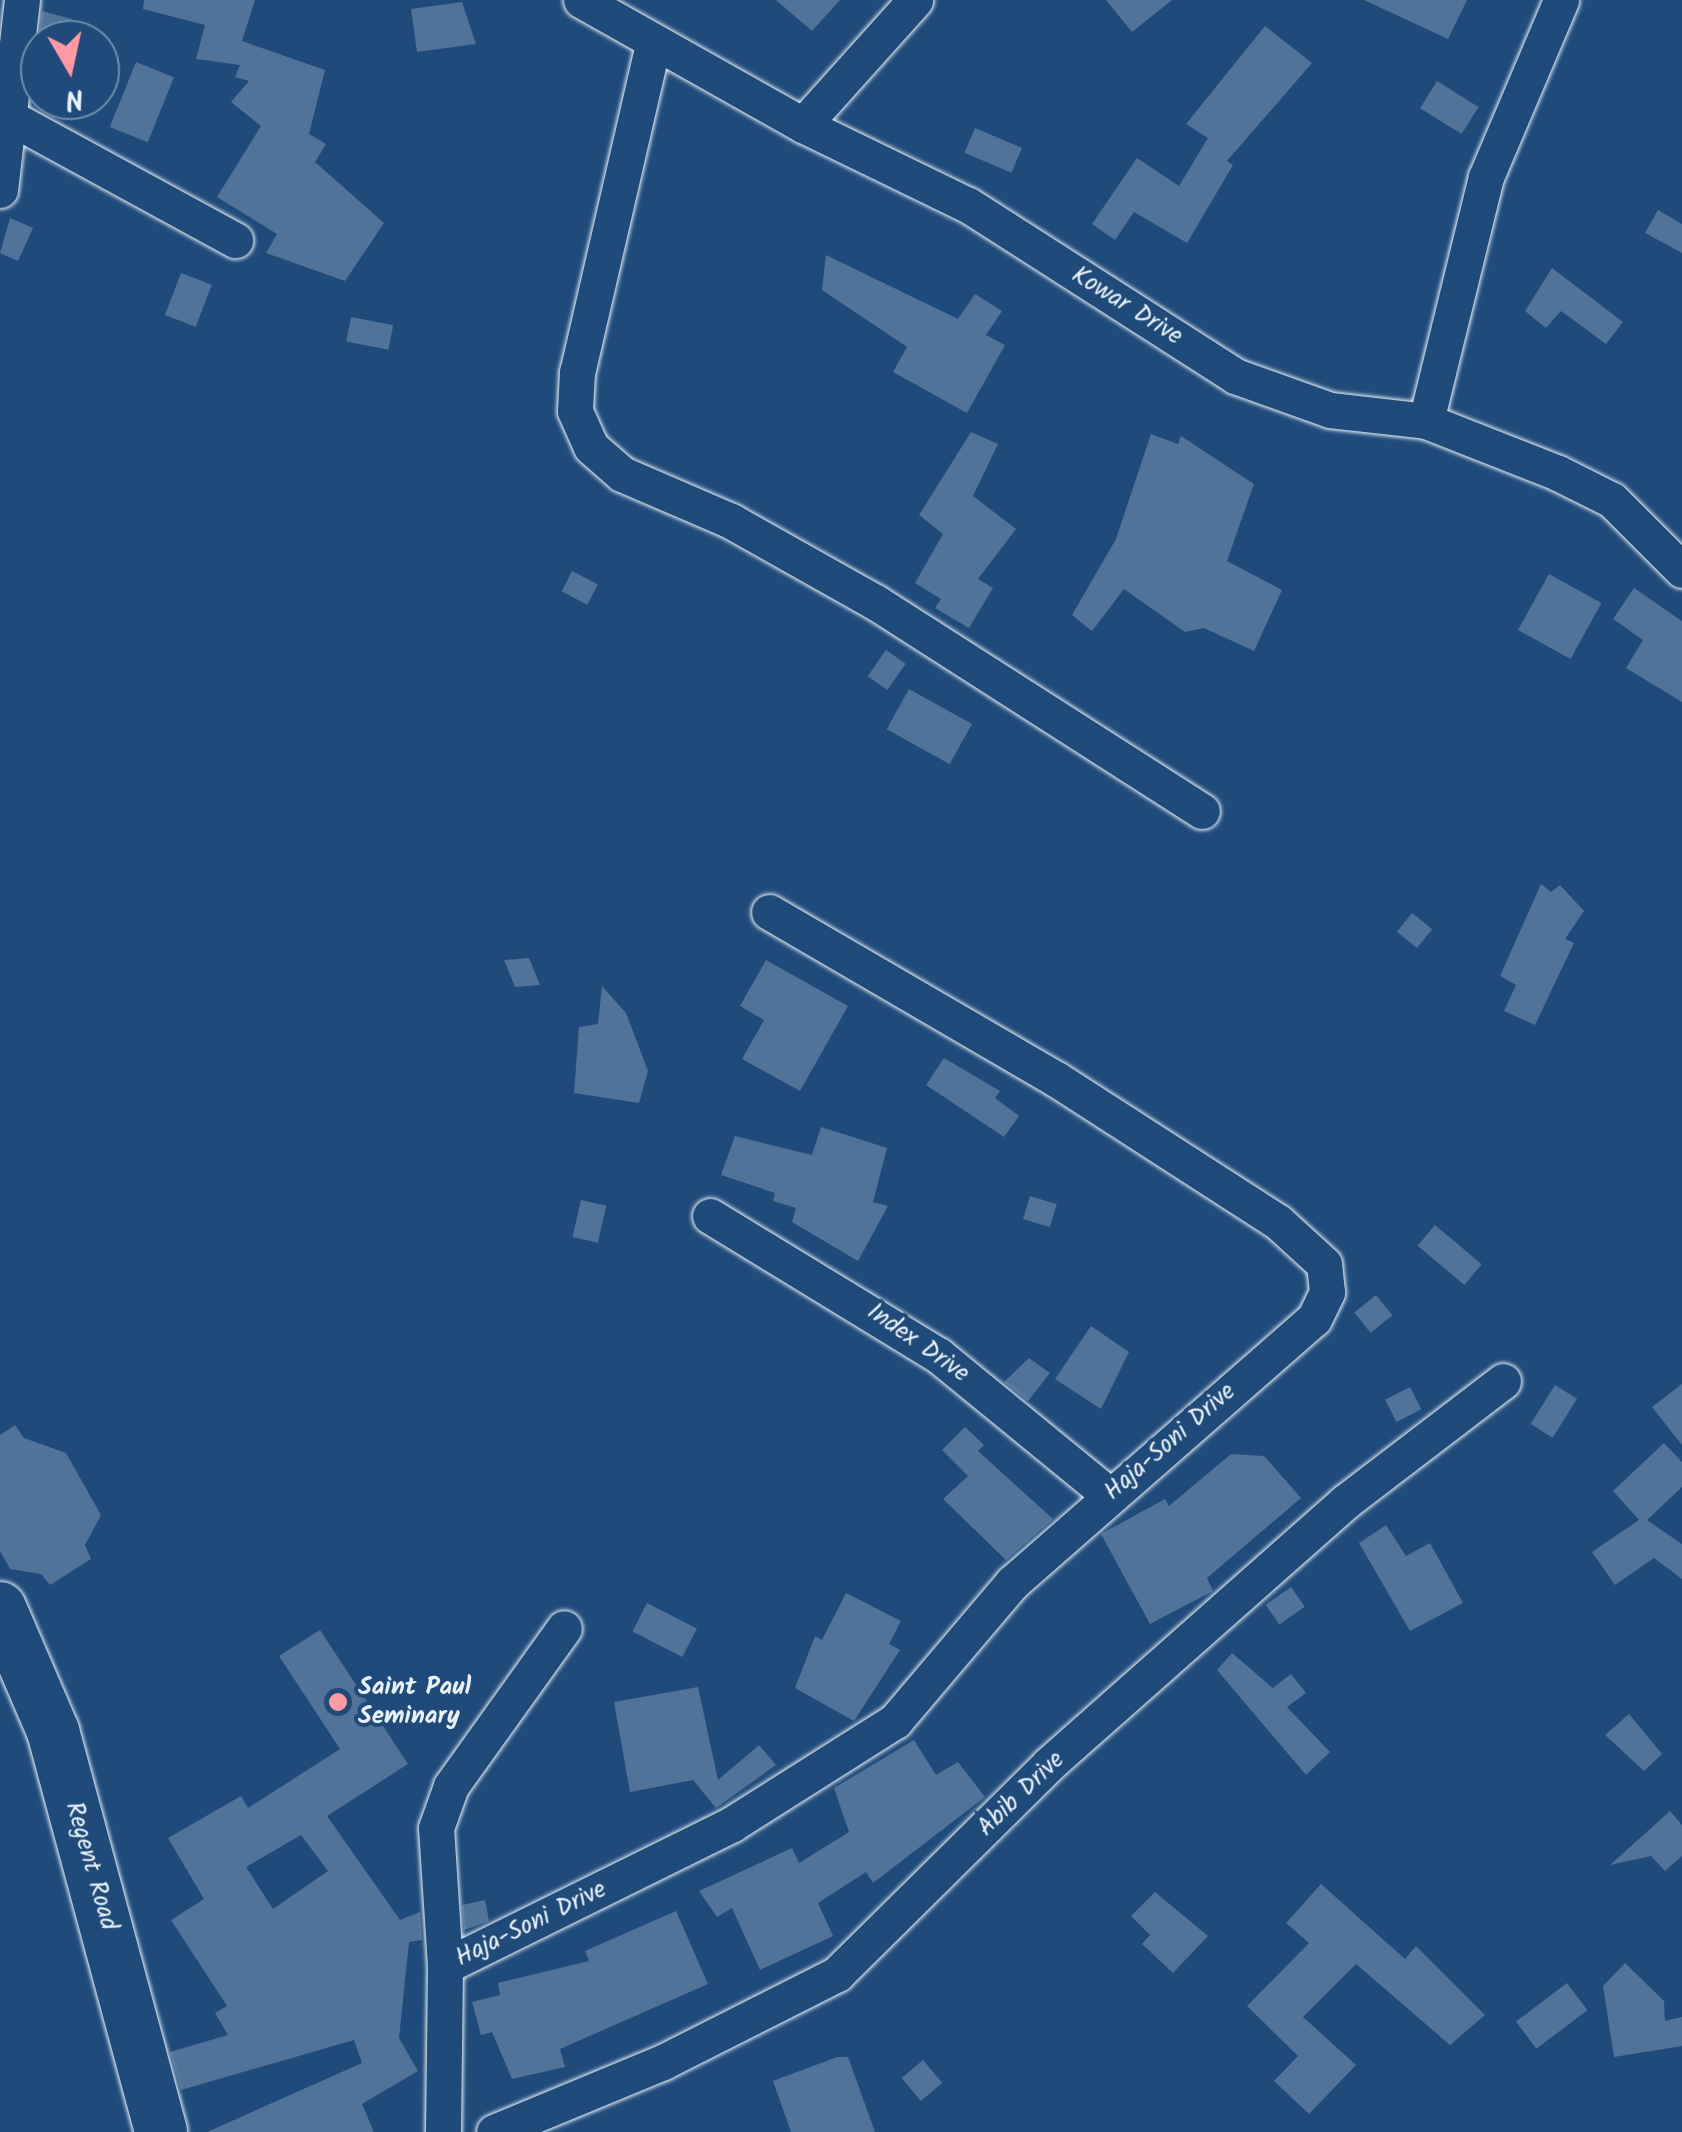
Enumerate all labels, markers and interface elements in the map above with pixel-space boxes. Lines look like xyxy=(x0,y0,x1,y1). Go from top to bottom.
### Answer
north arrow xyxy=(20,20,120,120)
text: N xyxy=(62,75,87,122)
street label: Kowar Drive xyxy=(1066,260,1188,352)
street label: Index Drive xyxy=(861,1297,975,1389)
street label: Haja-Soni Drive xyxy=(1098,1377,1242,1507)
place label: Saint Paul Seminary xyxy=(358,1673,471,1732)
marker: Saint Paul Seminary xyxy=(327,1691,349,1713)
street label: Abib Drive xyxy=(971,1745,1071,1843)
street label: Regent Road xyxy=(58,1798,124,1934)
street label: Haja-Soni Drive xyxy=(451,1875,611,1973)

